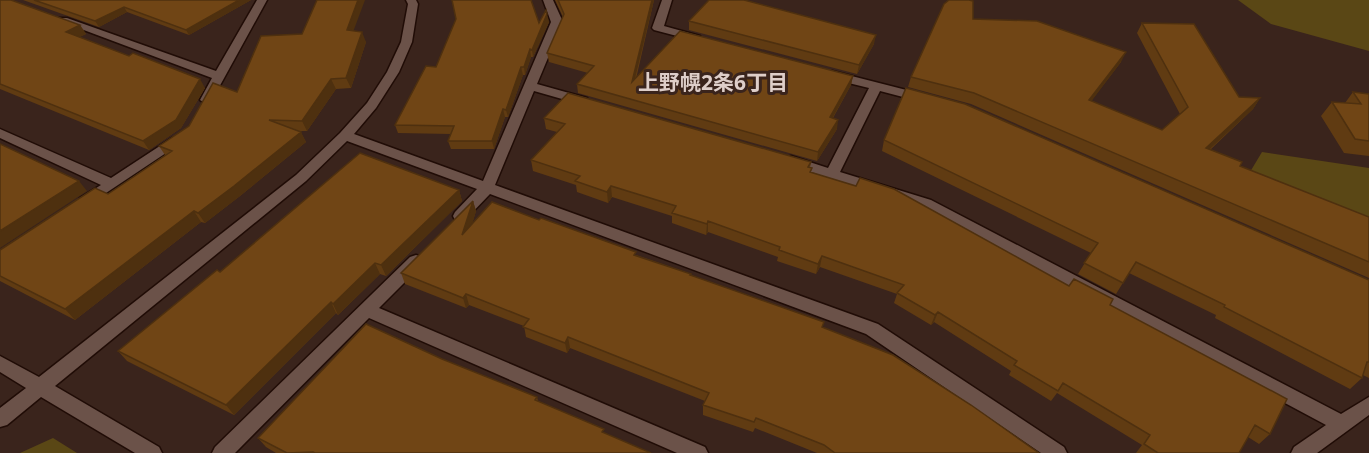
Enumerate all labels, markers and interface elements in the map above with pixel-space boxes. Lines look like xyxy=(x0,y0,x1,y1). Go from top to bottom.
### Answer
district label: 上野幌2条6丁目 xyxy=(638,68,788,96)

